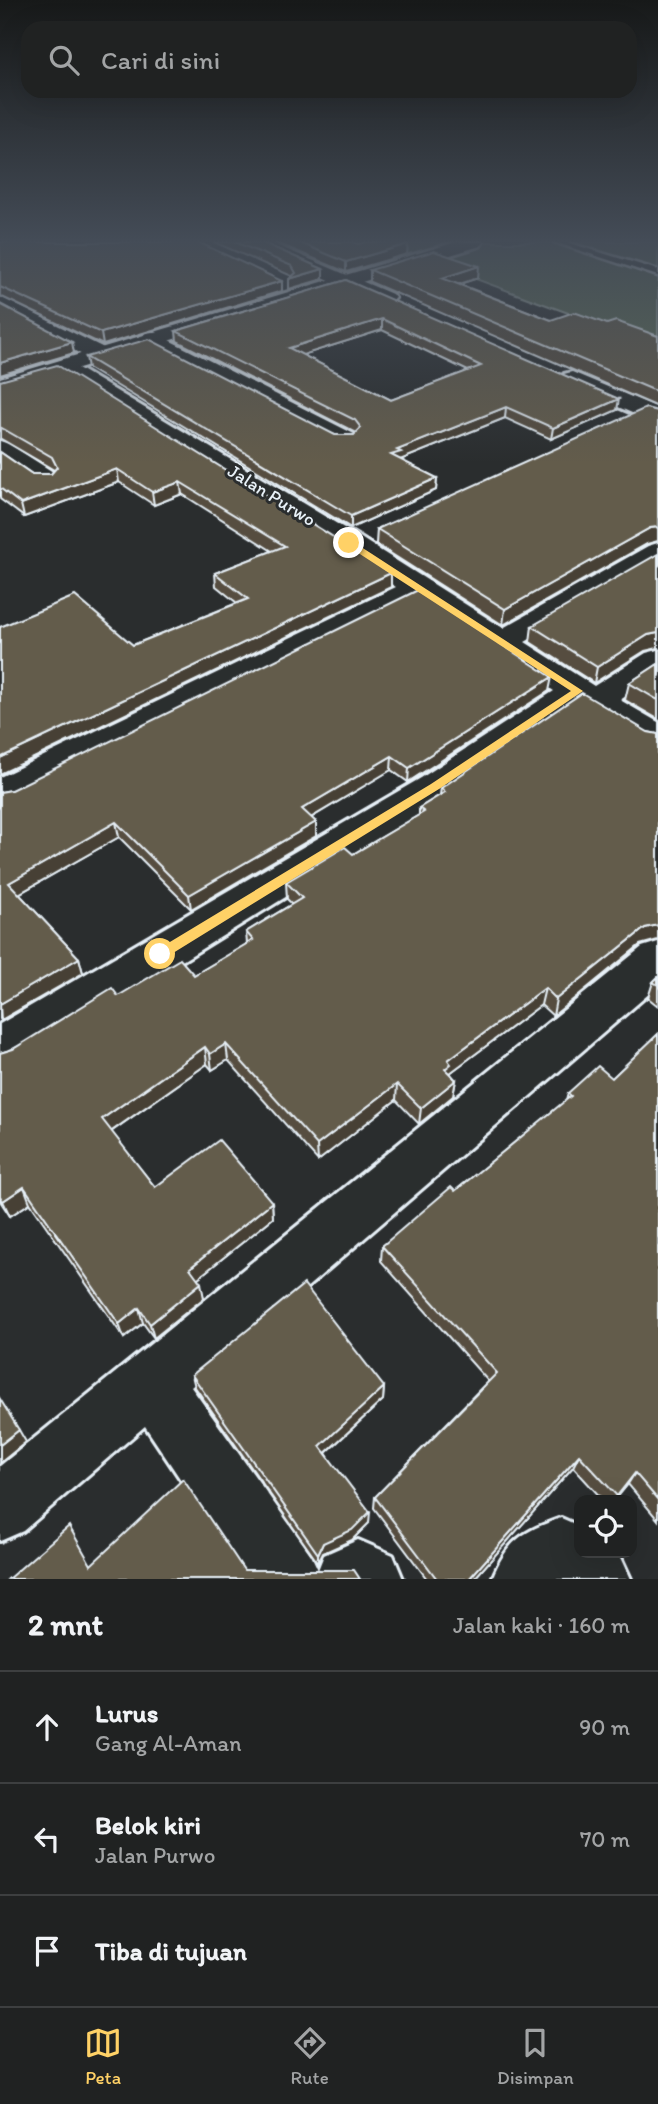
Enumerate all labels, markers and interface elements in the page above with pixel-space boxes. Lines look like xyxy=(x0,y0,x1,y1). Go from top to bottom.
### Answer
search box xyxy=(21,21,637,98)
icon: search xyxy=(45,41,83,79)
text: Cari di sini xyxy=(101,44,220,76)
street label: Jalan Purwo xyxy=(224,459,320,531)
route end xyxy=(333,527,364,558)
route start xyxy=(144,938,175,969)
map controls xyxy=(574,1495,637,1558)
button: locate xyxy=(574,1495,637,1558)
text: 2 mnt xyxy=(28,1606,103,1643)
text: Jalan kaki · 160 m xyxy=(453,1611,630,1639)
text: Lurus xyxy=(95,1697,158,1729)
icon: ahead xyxy=(28,1708,66,1746)
text: 90 m xyxy=(579,1713,630,1741)
text: Gang Al-Aman xyxy=(95,1729,241,1757)
text: Belok kiri xyxy=(95,1809,201,1841)
icon: left xyxy=(28,1820,66,1858)
text: 70 m xyxy=(580,1825,630,1853)
text: Jalan Purwo xyxy=(95,1841,215,1869)
icon: arrive xyxy=(28,1932,66,1970)
text: Tiba di tujuan xyxy=(95,1935,247,1967)
tab: Peta xyxy=(84,2024,122,2089)
tab: Rute xyxy=(291,2024,329,2089)
tab: Disimpan xyxy=(497,2024,574,2089)

